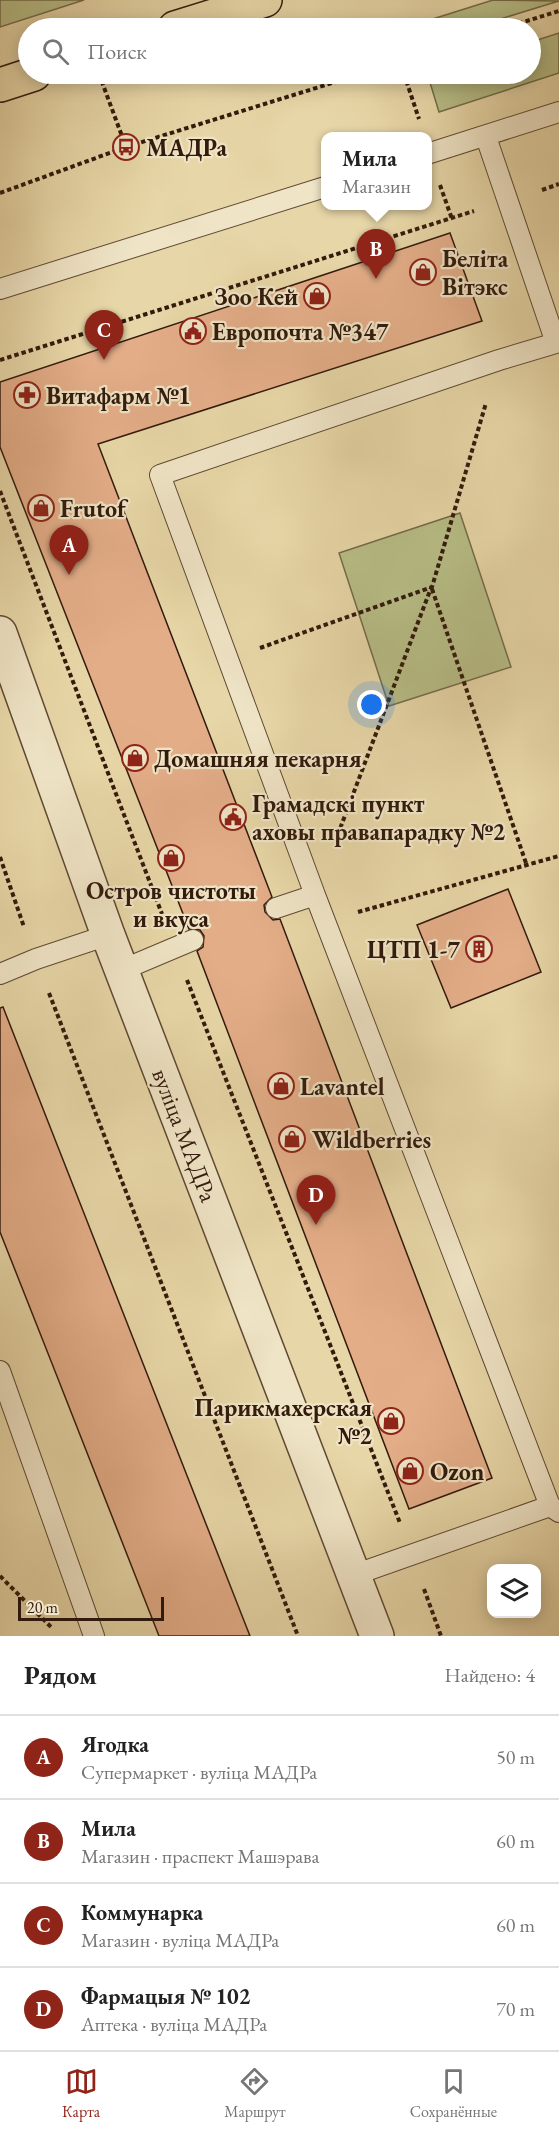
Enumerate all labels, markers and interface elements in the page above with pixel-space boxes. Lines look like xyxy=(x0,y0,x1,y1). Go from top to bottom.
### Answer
search box xyxy=(18,18,541,84)
icon: search xyxy=(39,35,72,68)
text: Поиск xyxy=(87,37,147,66)
bus stop icon: МАДРа xyxy=(111,132,141,162)
place label: МАДРа xyxy=(146,132,227,163)
popup xyxy=(321,132,432,210)
text: Мила xyxy=(342,144,397,173)
text: Магазин xyxy=(342,173,411,199)
pin: B xyxy=(356,230,395,279)
place label: Беліта Вітэкс xyxy=(442,243,509,302)
shop icon: Беліта Вітэкс xyxy=(408,257,438,287)
place label: Зоо Кей xyxy=(214,281,298,312)
shop icon: Зоо Кей xyxy=(302,281,332,311)
pin: C xyxy=(84,310,124,360)
public building icon: Европочта №347 xyxy=(178,316,208,346)
place label: Европочта №347 xyxy=(212,316,389,347)
pharmacy icon: Витафарм №1 xyxy=(12,380,42,410)
place label: Витафарм №1 xyxy=(46,380,191,411)
shop icon: Frutof xyxy=(26,493,56,523)
place label: Frutof xyxy=(60,493,129,524)
pin: A xyxy=(50,526,88,575)
your location xyxy=(357,690,386,719)
shop icon: Домашняя пекарня xyxy=(120,743,150,773)
place label: Домашняя пекарня xyxy=(154,743,362,774)
place label: Грамадскі пункт аховы правапарадку №2 xyxy=(252,788,505,848)
public building icon: Грамадскі пункт аховы правапарадку №2 xyxy=(218,802,248,832)
shop icon: Остров чистоты и вкуса xyxy=(156,843,186,873)
place label: Остров чистоты и вкуса xyxy=(86,875,256,935)
place label: ЦТП 1-7 xyxy=(367,934,460,965)
building icon: ЦТП 1-7 xyxy=(464,934,494,964)
street label: вуліца МАДРа xyxy=(145,1064,225,1207)
shop icon: Lavantel xyxy=(266,1071,296,1101)
place label: Lavantel xyxy=(300,1071,385,1102)
shop icon: Wildberries xyxy=(277,1124,307,1154)
place label: Wildberries xyxy=(312,1124,431,1155)
pin: D xyxy=(296,1176,336,1225)
place label: Парикмахерская №2 xyxy=(194,1392,372,1451)
shop icon: Парикмахерская №2 xyxy=(376,1406,406,1436)
shop icon: Ozon xyxy=(395,1456,425,1486)
place label: Ozon xyxy=(430,1456,485,1487)
map controls xyxy=(487,1564,541,1618)
button: layers xyxy=(487,1564,541,1618)
scale bar xyxy=(18,1594,164,1622)
text: 20 m xyxy=(27,1597,58,1618)
text: Рядом xyxy=(24,1658,97,1692)
text: Найдено: 4 xyxy=(444,1662,535,1688)
text: Ягодка xyxy=(81,1730,149,1759)
text: A xyxy=(36,1744,51,1770)
text: 50 m xyxy=(496,1744,535,1770)
text: Супермаркет · вуліца МАДРа xyxy=(81,1759,317,1785)
text: Мила xyxy=(81,1814,136,1843)
text: B xyxy=(37,1828,50,1854)
text: 60 m xyxy=(496,1828,535,1854)
text: Магазин · праспект Машэрава xyxy=(81,1843,320,1869)
text: Коммунарка xyxy=(81,1898,203,1927)
text: C xyxy=(36,1912,51,1938)
text: 60 m xyxy=(496,1912,535,1938)
text: Магазин · вуліца МАДРа xyxy=(81,1927,279,1953)
text: Фармацыя № 102 xyxy=(81,1982,250,2011)
text: D xyxy=(36,1996,51,2022)
text: 70 m xyxy=(496,1996,535,2022)
text: Аптека · вуліца МАДРа xyxy=(81,2011,267,2037)
tab: Карта xyxy=(62,2065,100,2122)
tab: Маршрут xyxy=(224,2065,286,2122)
tab: Сохранённые xyxy=(410,2065,497,2122)

